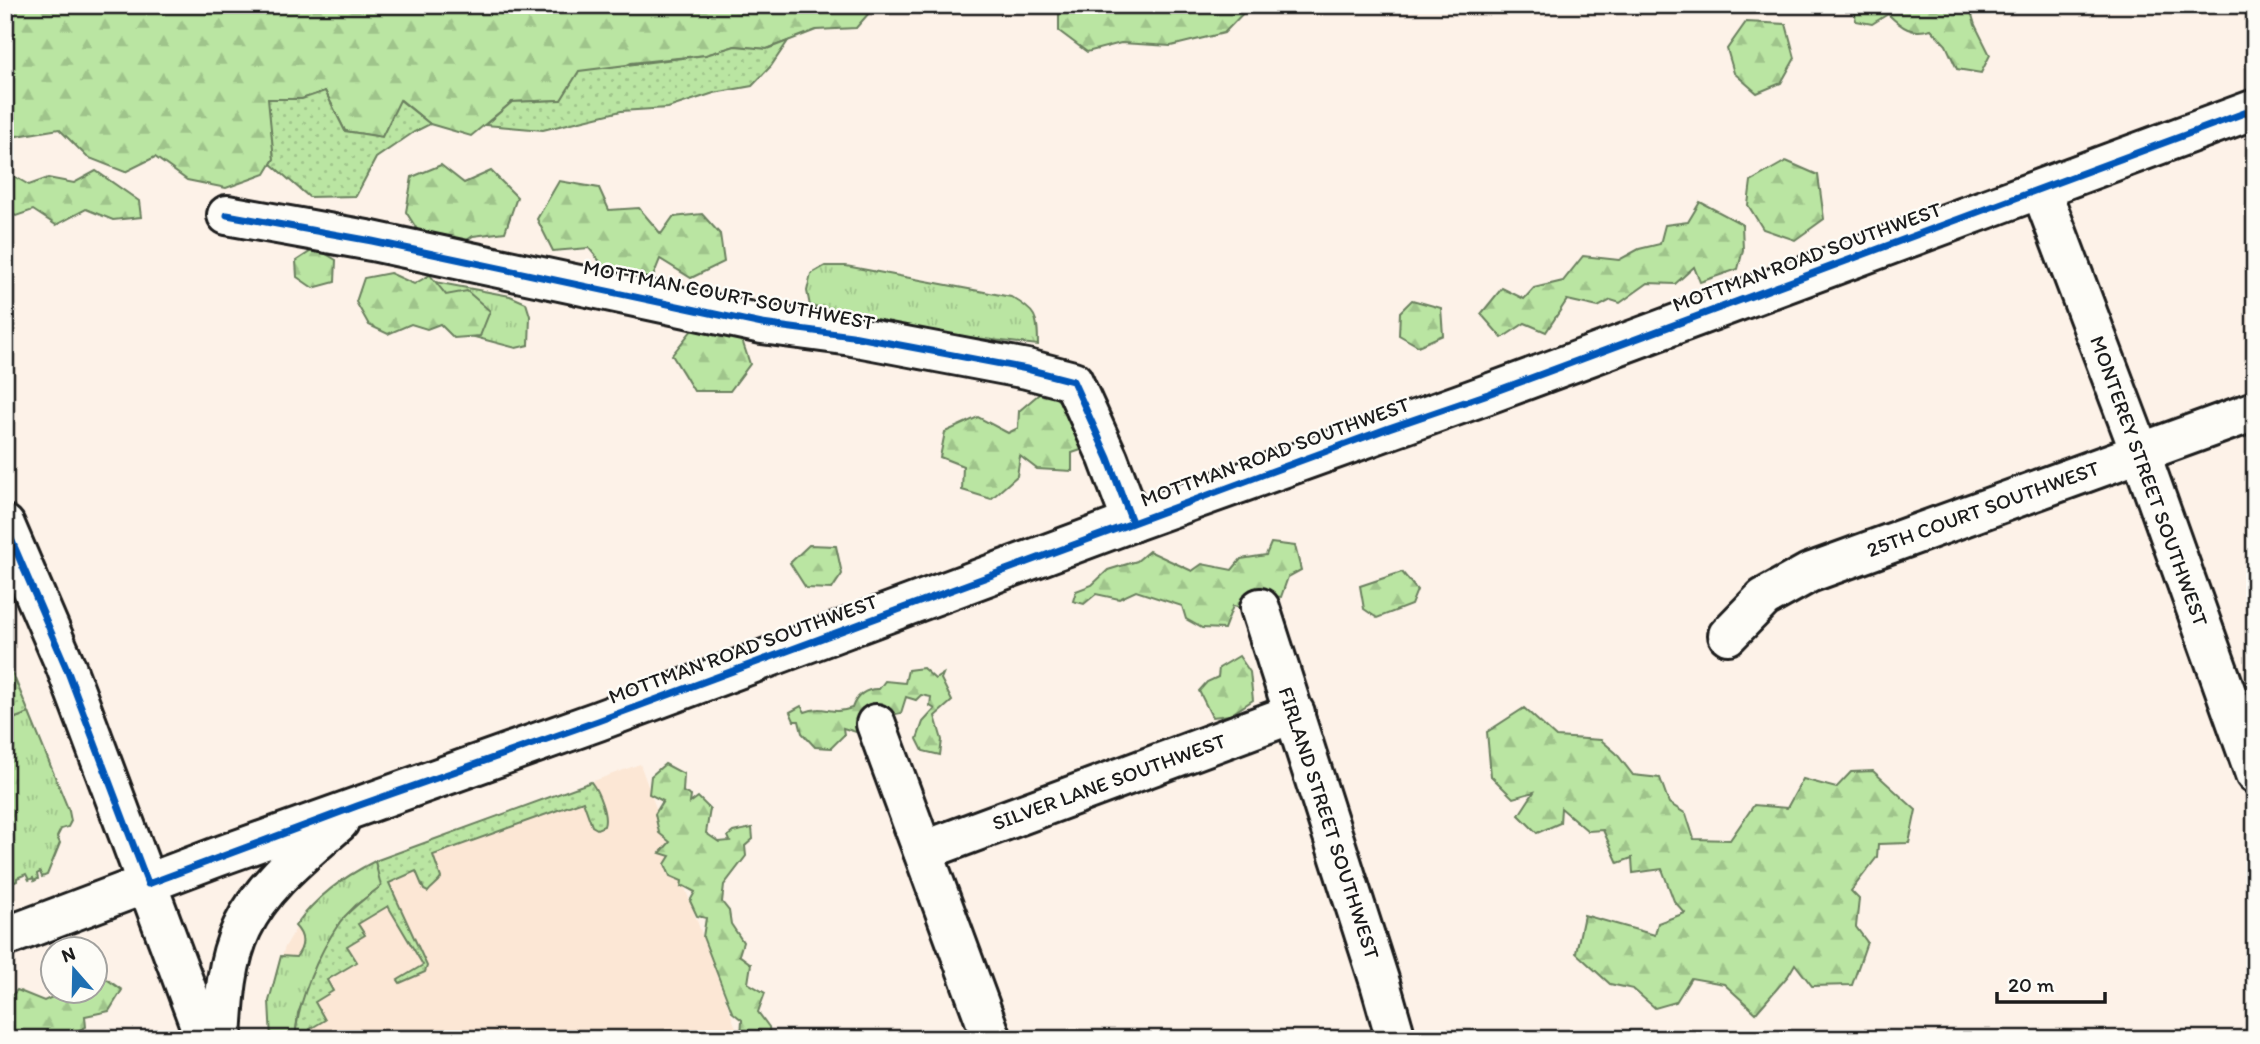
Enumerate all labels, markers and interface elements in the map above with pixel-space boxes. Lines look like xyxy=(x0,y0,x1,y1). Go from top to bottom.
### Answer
street label: MOTTMAN ROAD SOUTHWEST xyxy=(1669,196,1945,317)
street label: MOTTMAN COURT SOUTHWEST xyxy=(581,254,877,335)
street label: MONTEREY STREET SOUTHWEST xyxy=(2085,332,2214,630)
street label: MOTTMAN ROAD SOUTHWEST xyxy=(1137,391,1413,512)
street label: 25TH COURT SOUTHWEST xyxy=(1863,455,2103,562)
street label: MOTTMAN ROAD SOUTHWEST xyxy=(605,588,881,709)
street label: FIRLAND STREET SOUTHWEST xyxy=(1274,684,1385,962)
street label: SILVER LANE SOUTHWEST xyxy=(989,728,1229,835)
north arrow xyxy=(38,936,108,1006)
text: N xyxy=(58,941,78,967)
scale bar xyxy=(1997,960,2106,1004)
text: 20 m xyxy=(2008,972,2055,997)

